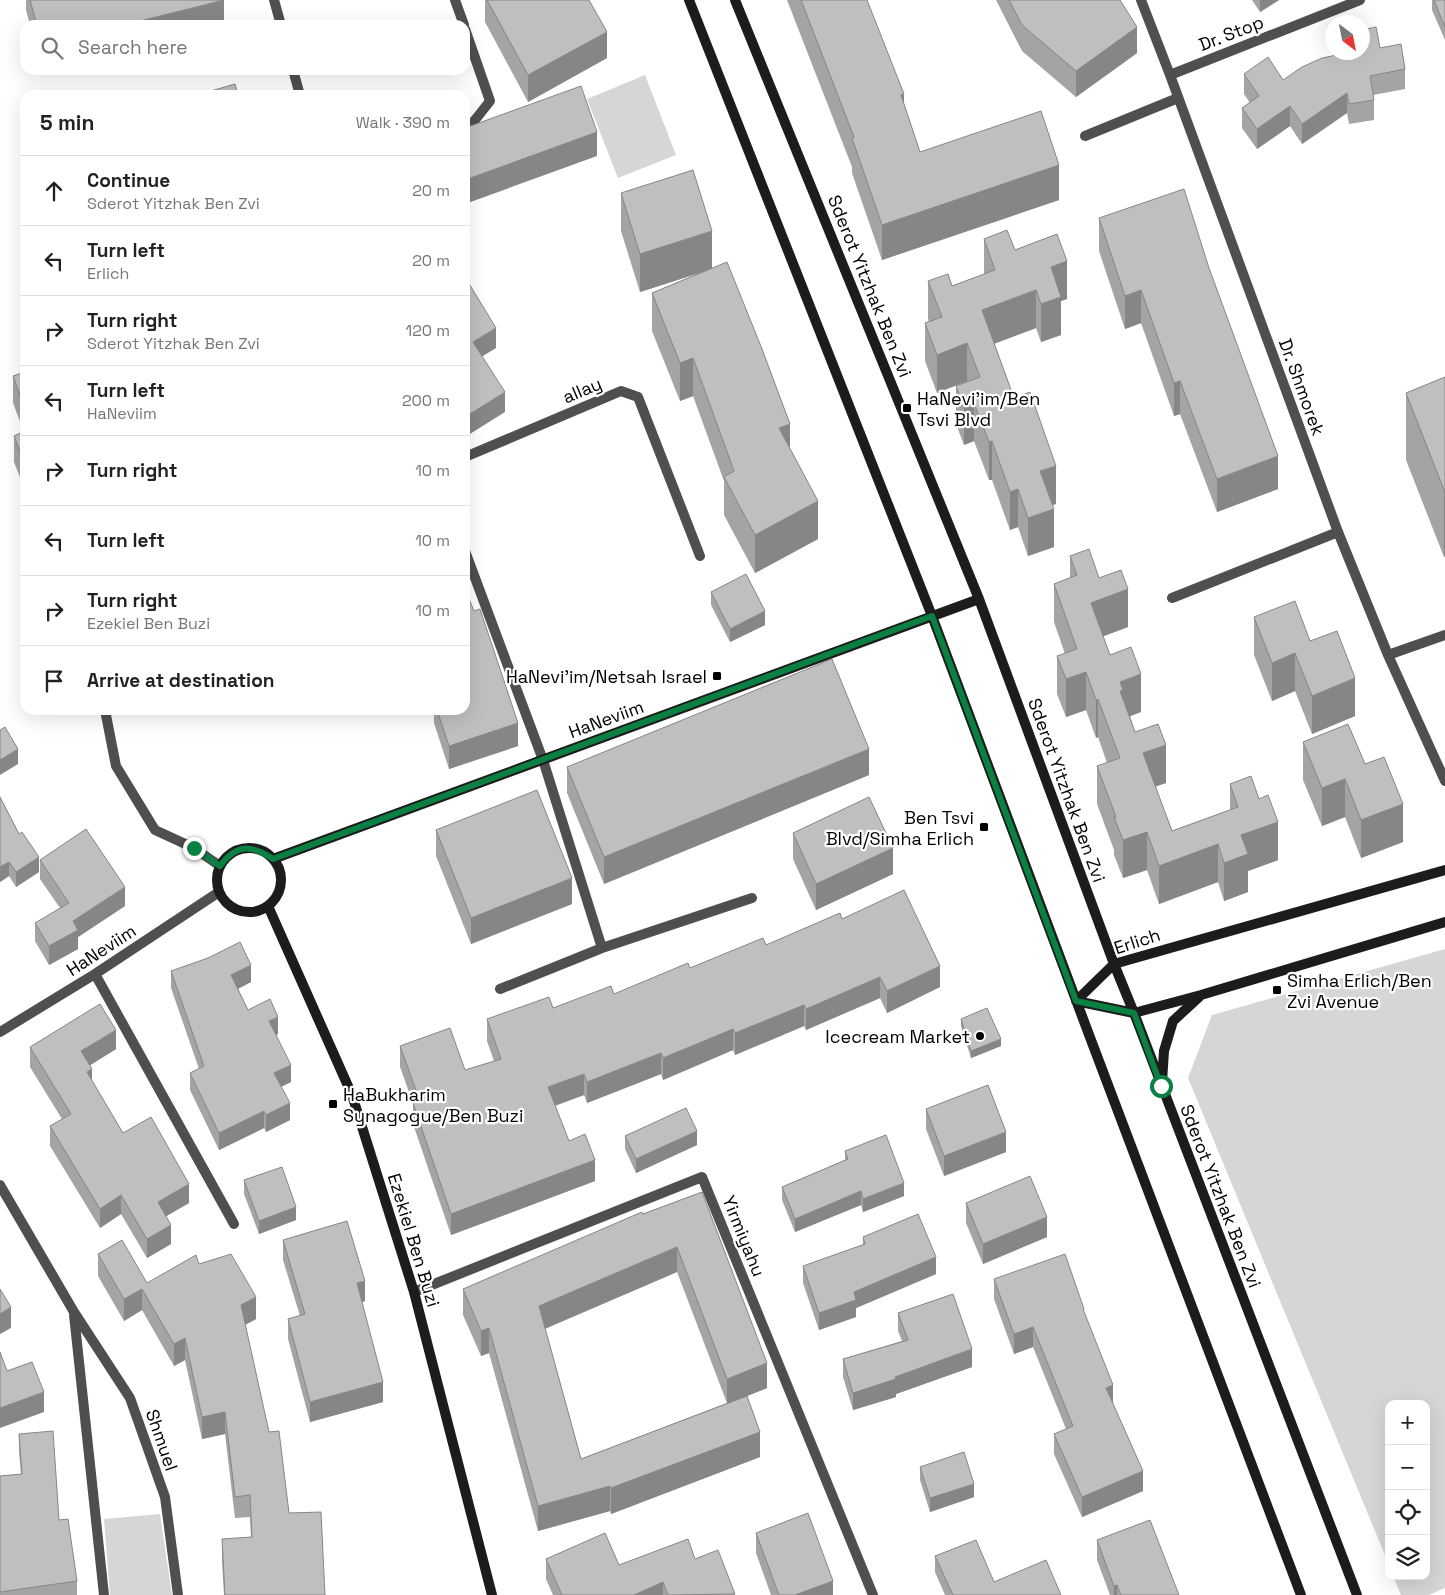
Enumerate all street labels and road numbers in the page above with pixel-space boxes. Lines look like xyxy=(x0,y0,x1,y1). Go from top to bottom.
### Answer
street label: Dr. Stop xyxy=(1195,10,1267,56)
street label: Sderot Yitzhak Ben Zvi xyxy=(823,192,917,380)
street label: Dr. Shmorek xyxy=(1274,335,1330,439)
street label: allay xyxy=(559,372,605,408)
street label: HaNeviim xyxy=(565,695,647,743)
street label: Sderot Yitzhak Ben Zvi xyxy=(1023,695,1111,885)
street label: HaNeviim xyxy=(62,919,140,981)
street label: Erlich xyxy=(1111,923,1163,959)
street label: Sderot Yitzhak Ben Zvi xyxy=(1175,1101,1267,1291)
street label: Ezekiel Ben Buzi xyxy=(383,1170,445,1310)
street label: Yirmiyahu xyxy=(717,1192,771,1280)
street label: Shmuel xyxy=(141,1406,183,1474)

